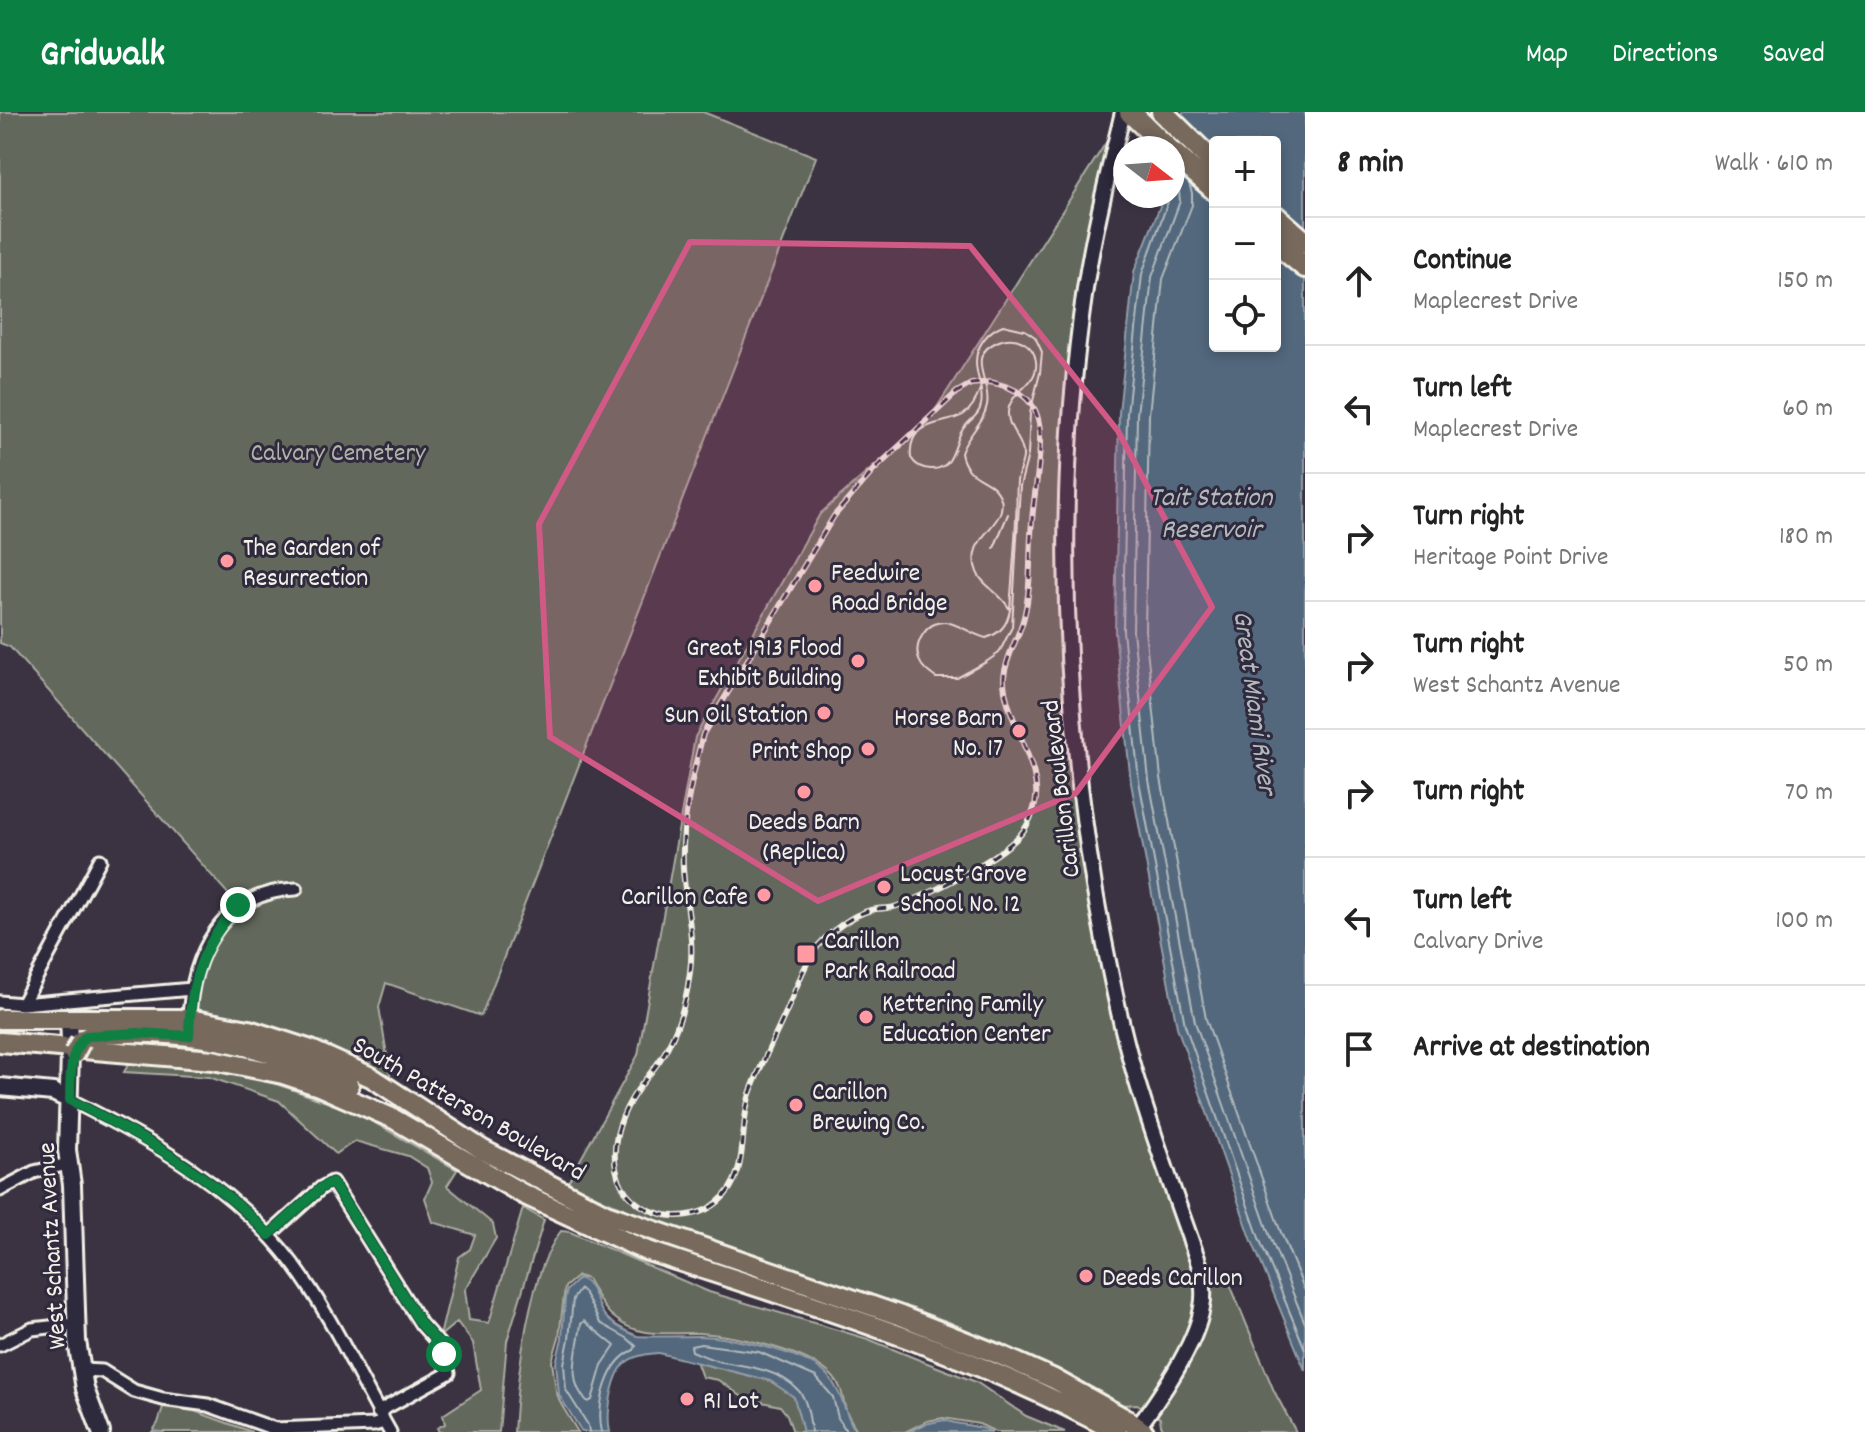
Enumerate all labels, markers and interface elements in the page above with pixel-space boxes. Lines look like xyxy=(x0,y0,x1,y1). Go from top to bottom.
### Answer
text: Gridwalk xyxy=(40,29,165,84)
text: Map xyxy=(1526,36,1568,76)
text: Directions xyxy=(1612,36,1718,76)
text: Saved xyxy=(1762,36,1825,76)
north arrow xyxy=(1113,136,1185,208)
map controls xyxy=(1209,136,1281,352)
button: + xyxy=(1209,136,1281,208)
text: 8 min xyxy=(1337,140,1404,189)
text: Walk · 610 m xyxy=(1715,146,1833,183)
button: − xyxy=(1209,208,1281,280)
text: Continue xyxy=(1413,241,1512,284)
icon: ahead xyxy=(1337,259,1381,303)
text: 150 m xyxy=(1777,263,1833,300)
button: locate xyxy=(1209,280,1281,352)
text: Maplecrest Drive xyxy=(1413,284,1578,321)
text: Turn left xyxy=(1413,369,1512,412)
icon: left xyxy=(1337,387,1381,431)
text: 60 m xyxy=(1782,391,1833,428)
text: Maplecrest Drive xyxy=(1413,412,1578,449)
park label: Calvary Cemetery xyxy=(250,436,426,473)
water label: Tait Station Reservoir xyxy=(1150,480,1273,552)
text: Turn right xyxy=(1413,497,1524,540)
icon: right xyxy=(1337,515,1381,559)
text: 180 m xyxy=(1779,519,1833,556)
place label: The Garden of Resurrection xyxy=(243,531,381,598)
text: Heritage Point Drive xyxy=(1413,540,1609,577)
marker: The Garden of Resurrection xyxy=(218,552,236,570)
place label: Feedwire Road Bridge xyxy=(831,556,947,623)
marker: Feedwire Road Bridge xyxy=(806,577,824,595)
water label: Great Miami River xyxy=(1219,608,1285,801)
text: Turn right xyxy=(1413,625,1524,668)
place label: Great 1913 Flood Exhibit Building xyxy=(686,631,842,698)
icon: right xyxy=(1337,643,1381,687)
text: 50 m xyxy=(1783,647,1833,684)
marker: Great 1913 Flood Exhibit Building xyxy=(849,652,867,670)
text: West Schantz Avenue xyxy=(1413,668,1620,705)
place label: Sun Oil Station xyxy=(664,698,808,735)
street label: Carillon Boulevard xyxy=(1033,698,1092,880)
place label: Horse Barn No. 17 xyxy=(894,701,1003,768)
marker: Sun Oil Station xyxy=(815,704,833,722)
marker: Horse Barn No. 17 xyxy=(1010,722,1028,740)
place label: Print Shop xyxy=(751,734,852,771)
marker: Print Shop xyxy=(859,740,877,758)
icon: right xyxy=(1337,771,1381,815)
text: Turn right xyxy=(1413,772,1524,815)
text: 70 m xyxy=(1785,775,1833,812)
marker: Deeds Barn (Replica) xyxy=(795,783,813,801)
place label: Deeds Barn (Replica) xyxy=(748,805,860,872)
place label: Locust Grove School No. 12 xyxy=(900,857,1027,924)
marker: Locust Grove School No. 12 xyxy=(875,878,893,896)
place label: Carillon Cafe xyxy=(621,880,748,917)
text: Turn left xyxy=(1413,881,1512,924)
marker: Carillon Cafe xyxy=(755,886,773,904)
route end xyxy=(220,887,256,923)
icon: left xyxy=(1337,899,1381,943)
text: 100 m xyxy=(1775,903,1833,940)
place label: Carillon Park Railroad xyxy=(824,924,956,991)
text: Calvary Drive xyxy=(1413,924,1544,961)
marker: Carillon Park Railroad xyxy=(795,943,817,965)
place label: Kettering Family Education Center xyxy=(882,987,1051,1054)
marker: Kettering Family Education Center xyxy=(857,1008,875,1026)
icon: arrive xyxy=(1337,1027,1381,1071)
street label: South Patterson Boulevard xyxy=(345,1028,592,1192)
text: Arrive at destination xyxy=(1413,1028,1650,1071)
place label: Carillon Brewing Co. xyxy=(812,1075,925,1142)
marker: Carillon Brewing Co. xyxy=(787,1096,805,1114)
street label: West Schantz Avenue xyxy=(30,1141,77,1350)
place label: Deeds Carillon xyxy=(1102,1261,1243,1298)
marker: Deeds Carillon xyxy=(1077,1267,1095,1285)
route start xyxy=(426,1336,462,1372)
place label: R1 Lot xyxy=(703,1384,760,1421)
marker: R1 Lot xyxy=(678,1390,696,1408)

